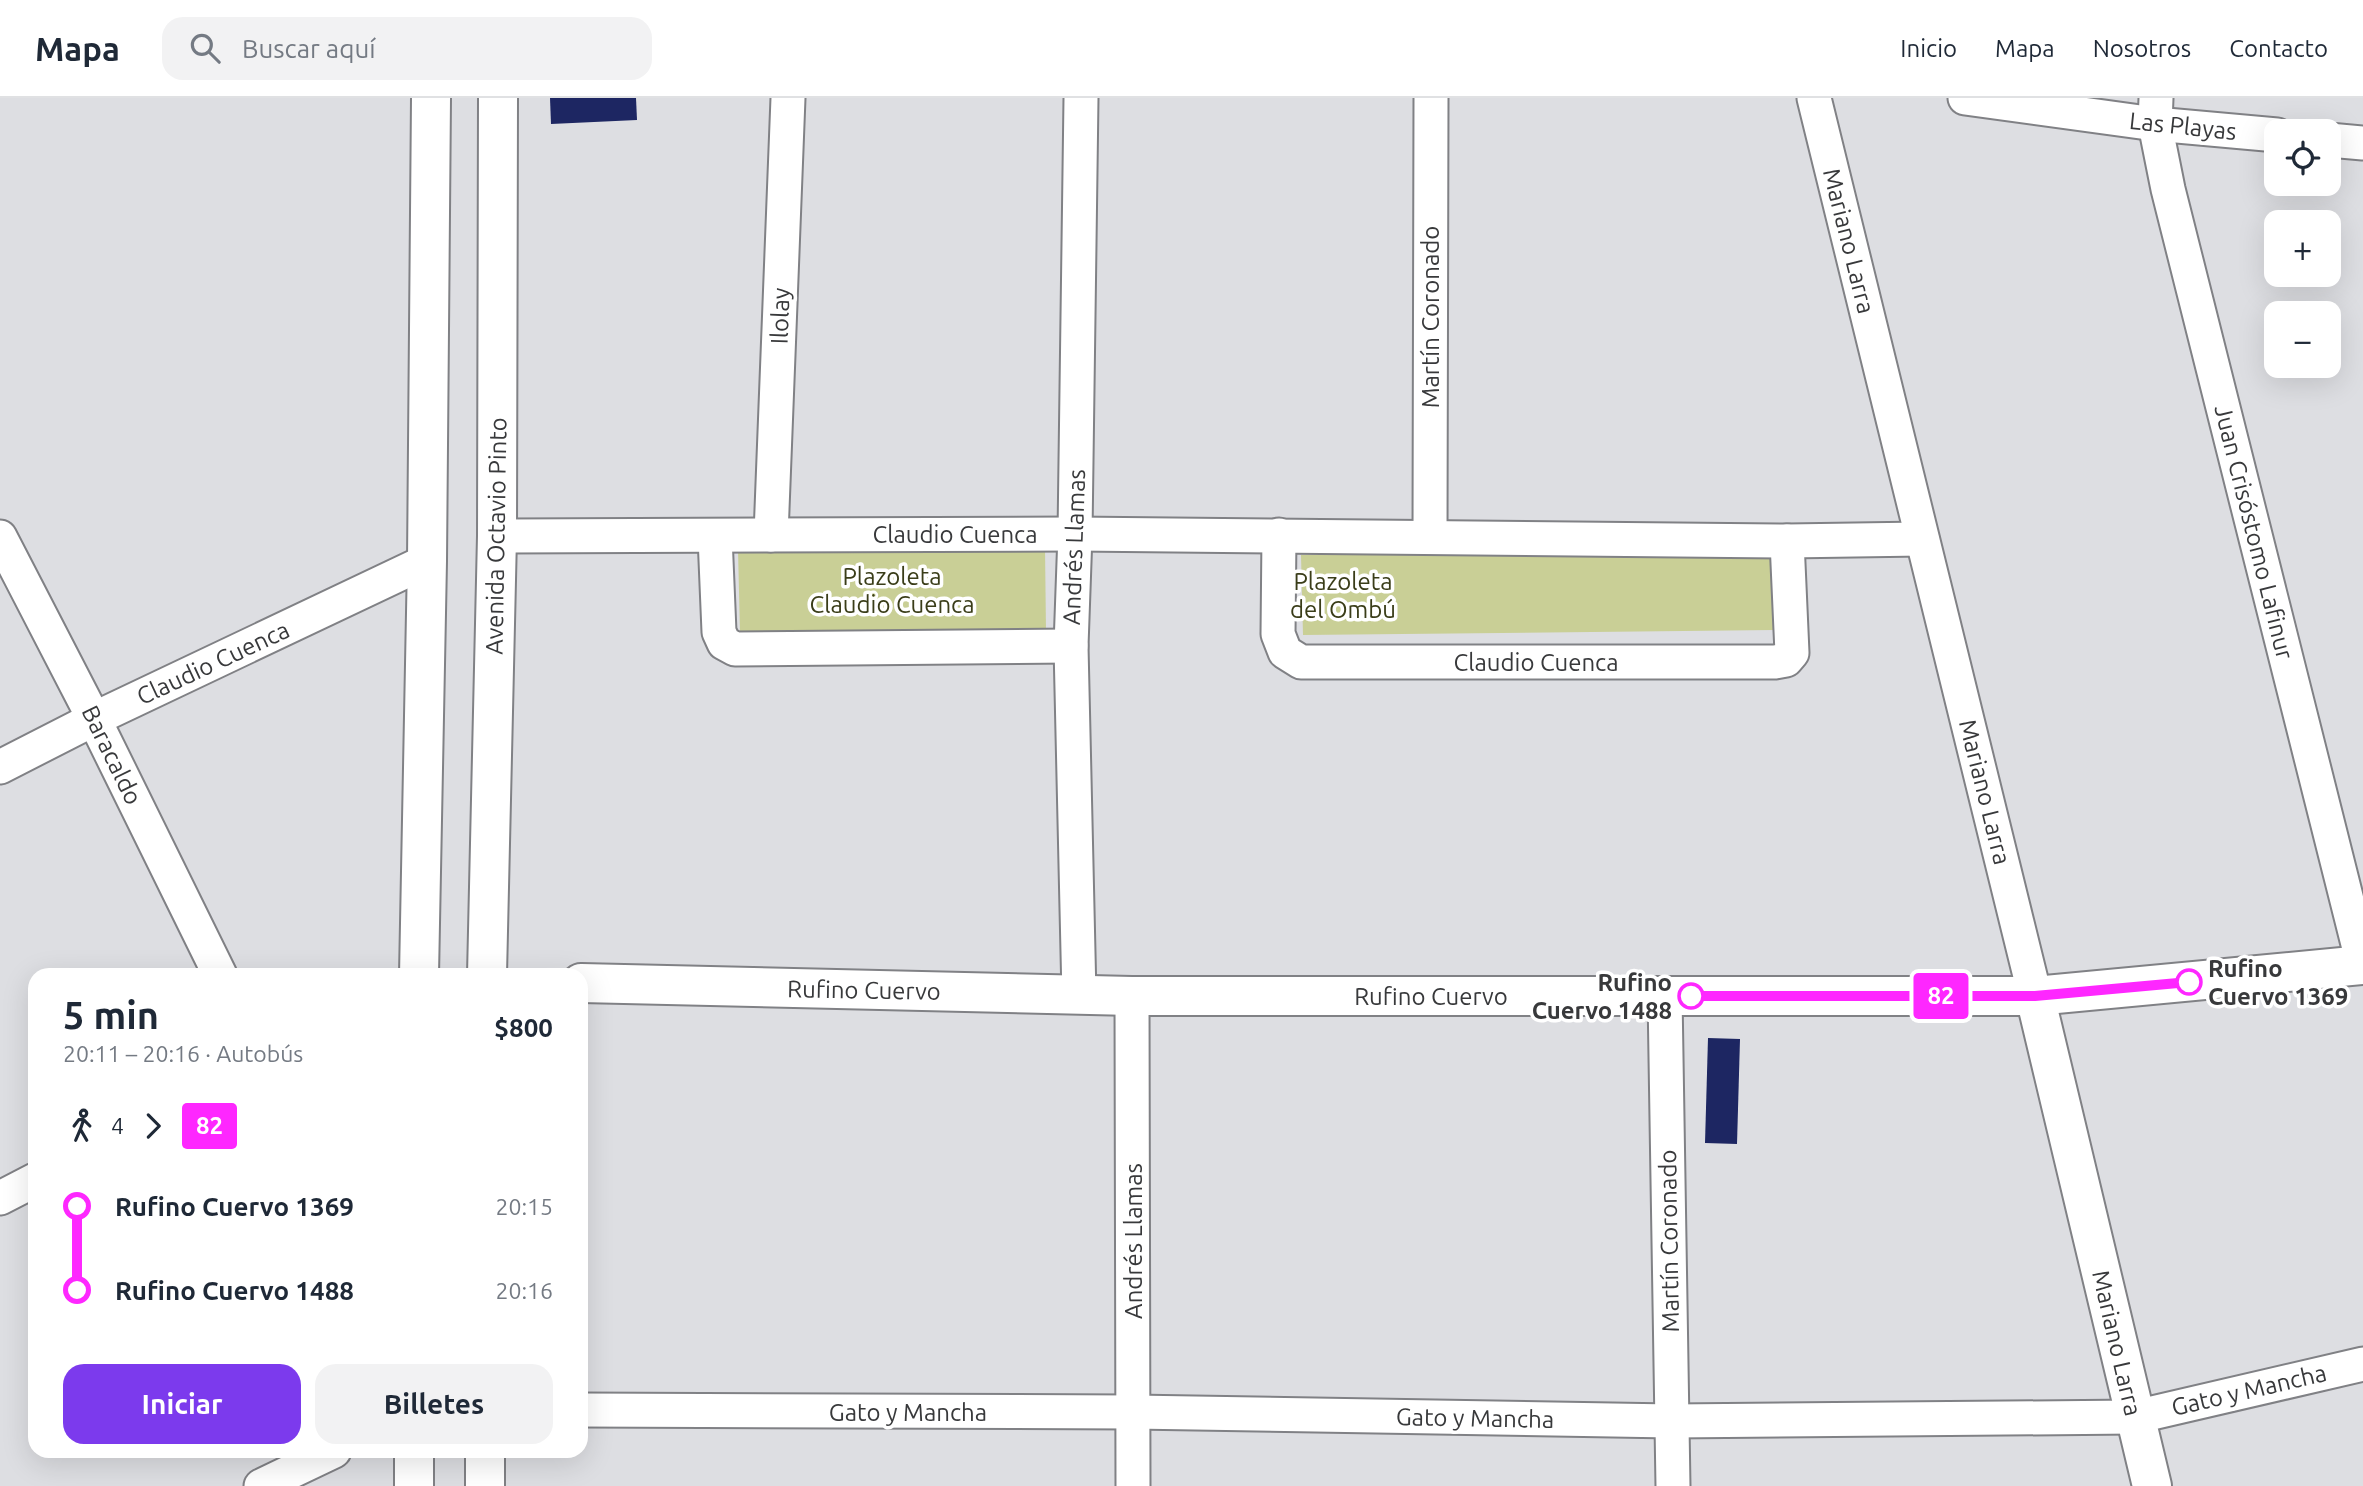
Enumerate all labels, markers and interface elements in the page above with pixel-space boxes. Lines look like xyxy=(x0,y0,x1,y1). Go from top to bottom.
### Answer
search box xyxy=(162,17,652,80)
icon: search xyxy=(186,29,224,67)
text: Mapa xyxy=(35,30,120,67)
text: Buscar aquí xyxy=(242,34,376,63)
text: Inicio xyxy=(1900,35,1957,62)
text: Mapa xyxy=(1995,35,2055,62)
text: Nosotros xyxy=(2093,35,2191,62)
text: Contacto xyxy=(2229,35,2328,62)
street label: Las Playas xyxy=(2128,107,2238,145)
map controls xyxy=(2264,119,2341,378)
button: locate xyxy=(2264,119,2341,196)
street label: Mariano Larra xyxy=(1818,166,1880,316)
button: + xyxy=(2264,210,2341,287)
street label: Martín Coronado xyxy=(1417,226,1444,408)
street label: Ilolay xyxy=(766,287,794,345)
button: − xyxy=(2264,301,2341,378)
street label: Juan Crisóstomo Lafinur xyxy=(2209,402,2299,662)
street label: Avenida Octavio Pinto xyxy=(480,417,512,655)
street label: Andrés Llamas xyxy=(1058,469,1090,625)
street label: Claudio Cuenca xyxy=(872,521,1038,548)
park label: Plazoleta Claudio Cuenca xyxy=(809,563,975,618)
park label: Plazoleta del Ombú xyxy=(1290,568,1396,623)
street label: Claudio Cuenca xyxy=(132,616,294,710)
street label: Claudio Cuenca xyxy=(1453,649,1619,676)
street label: Baracaldo xyxy=(76,701,148,809)
street label: Mariano Larra xyxy=(1954,717,2016,867)
place label: Rufino Cuervo 1369 xyxy=(2208,955,2348,1010)
place label: Rufino Cuervo 1488 xyxy=(1532,969,1672,1024)
marker: Rufino Cuervo 1369 xyxy=(2176,969,2202,995)
line badge: 82 xyxy=(1910,973,1972,1019)
street label: Rufino Cuervo xyxy=(787,975,941,1005)
text: 82 xyxy=(1927,982,1955,1009)
street label: Rufino Cuervo xyxy=(1354,983,1508,1010)
marker: Rufino Cuervo 1488 xyxy=(1678,983,1704,1009)
text: 5 min xyxy=(63,994,159,1036)
text: $800 xyxy=(494,1013,553,1042)
text: 20:11 – 20:16 · Autobús xyxy=(63,1041,303,1066)
icon: walk xyxy=(63,1107,101,1145)
icon: forward xyxy=(134,1107,172,1145)
text: 82 xyxy=(196,1112,223,1139)
text: 4 xyxy=(111,1113,124,1138)
street label: Martín Coronado xyxy=(1654,1149,1684,1333)
street label: Andrés Llamas xyxy=(1120,1163,1147,1319)
text: Rufino Cuervo 1369 xyxy=(115,1192,354,1221)
text: 20:15 xyxy=(495,1194,553,1219)
street label: Mariano Larra xyxy=(2087,1267,2147,1419)
text: Rufino Cuervo 1488 xyxy=(115,1276,354,1305)
text: 20:16 xyxy=(495,1278,553,1303)
street label: Gato y Mancha xyxy=(2169,1359,2329,1421)
button: Iniciar xyxy=(63,1364,301,1444)
button: Billetes xyxy=(315,1364,553,1444)
street label: Gato y Mancha xyxy=(829,1399,987,1426)
street label: Gato y Mancha xyxy=(1396,1403,1554,1433)

